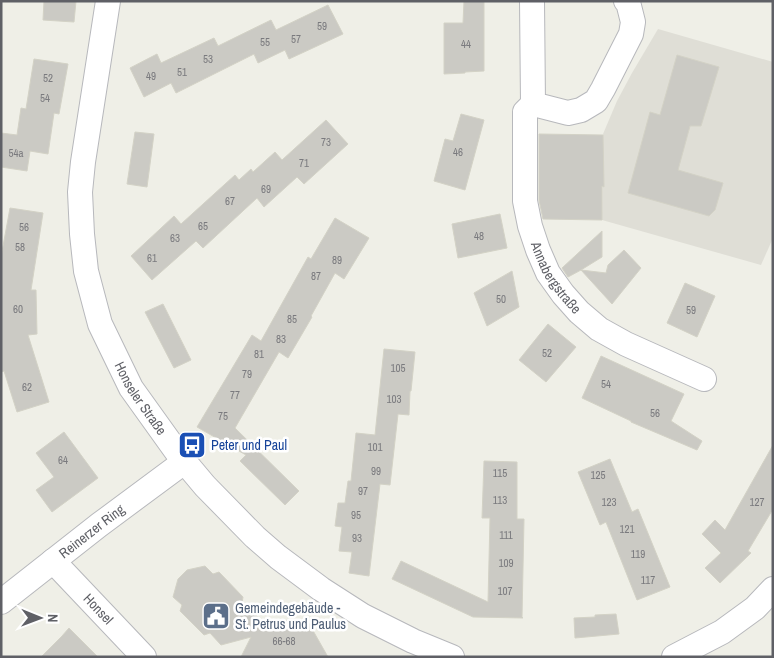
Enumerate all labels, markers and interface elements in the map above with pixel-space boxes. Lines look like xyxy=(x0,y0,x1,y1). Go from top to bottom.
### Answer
house number: 59 xyxy=(317,19,327,33)
house number: 57 xyxy=(291,32,301,46)
house number: 55 xyxy=(260,35,270,49)
house number: 44 xyxy=(461,37,471,51)
house number: 53 xyxy=(203,52,213,66)
house number: 51 xyxy=(177,65,187,79)
house number: 49 xyxy=(146,69,156,83)
house number: 52 xyxy=(43,71,53,85)
house number: 54 xyxy=(40,91,50,105)
house number: 73 xyxy=(321,135,331,149)
house number: 46 xyxy=(453,145,463,159)
house number: 54a xyxy=(8,146,24,160)
house number: 71 xyxy=(299,156,309,170)
house number: 69 xyxy=(261,182,271,196)
house number: 67 xyxy=(225,194,235,208)
house number: 65 xyxy=(198,219,208,233)
house number: 56 xyxy=(19,220,29,234)
house number: 48 xyxy=(474,229,484,243)
house number: 63 xyxy=(170,231,180,245)
street label: Annabergstraße xyxy=(527,238,585,317)
house number: 58 xyxy=(15,240,25,254)
house number: 61 xyxy=(147,251,157,265)
house number: 89 xyxy=(332,253,342,267)
house number: 87 xyxy=(311,269,321,283)
house number: 50 xyxy=(496,292,506,306)
house number: 60 xyxy=(13,302,23,316)
house number: 59 xyxy=(686,303,696,317)
house number: 85 xyxy=(287,312,297,326)
house number: 83 xyxy=(276,332,286,346)
house number: 52 xyxy=(542,346,552,360)
house number: 81 xyxy=(254,347,264,361)
street label: Honseler Straße xyxy=(111,359,171,438)
house number: 105 xyxy=(390,361,406,375)
house number: 79 xyxy=(242,367,252,381)
house number: 54 xyxy=(601,377,611,391)
house number: 62 xyxy=(22,380,32,394)
house number: 77 xyxy=(230,388,240,402)
house number: 103 xyxy=(386,392,402,406)
house number: 56 xyxy=(650,406,660,420)
house number: 75 xyxy=(218,409,228,423)
bus stop icon: Peter und Paul xyxy=(177,430,207,460)
place label: Peter und Paul xyxy=(211,436,287,454)
house number: 101 xyxy=(367,440,383,454)
house number: 64 xyxy=(58,453,68,467)
house number: 99 xyxy=(371,464,381,478)
house number: 115 xyxy=(493,466,507,480)
house number: 125 xyxy=(590,468,606,482)
house number: 97 xyxy=(358,484,368,498)
house number: 113 xyxy=(493,493,507,507)
house number: 123 xyxy=(601,495,617,509)
house number: 127 xyxy=(749,495,765,509)
street label: Reinerzer Ring xyxy=(55,500,128,562)
house number: 95 xyxy=(351,508,361,522)
house number: 121 xyxy=(619,522,635,536)
house number: 111 xyxy=(499,528,513,542)
house number: 93 xyxy=(352,531,362,545)
house number: 119 xyxy=(631,547,645,561)
house number: 109 xyxy=(498,556,514,570)
house number: 117 xyxy=(641,573,655,587)
house number: 107 xyxy=(497,584,513,598)
street label: Honsel xyxy=(80,590,117,628)
north arrow xyxy=(15,593,65,643)
place label: Gemeindegebäude - St. Petrus und Paulus xyxy=(235,599,346,633)
public building icon: Gemeindegebäude - St. Petrus und Paulus xyxy=(201,601,231,631)
text: N xyxy=(44,614,62,623)
house number: 66-68 xyxy=(272,634,296,648)

